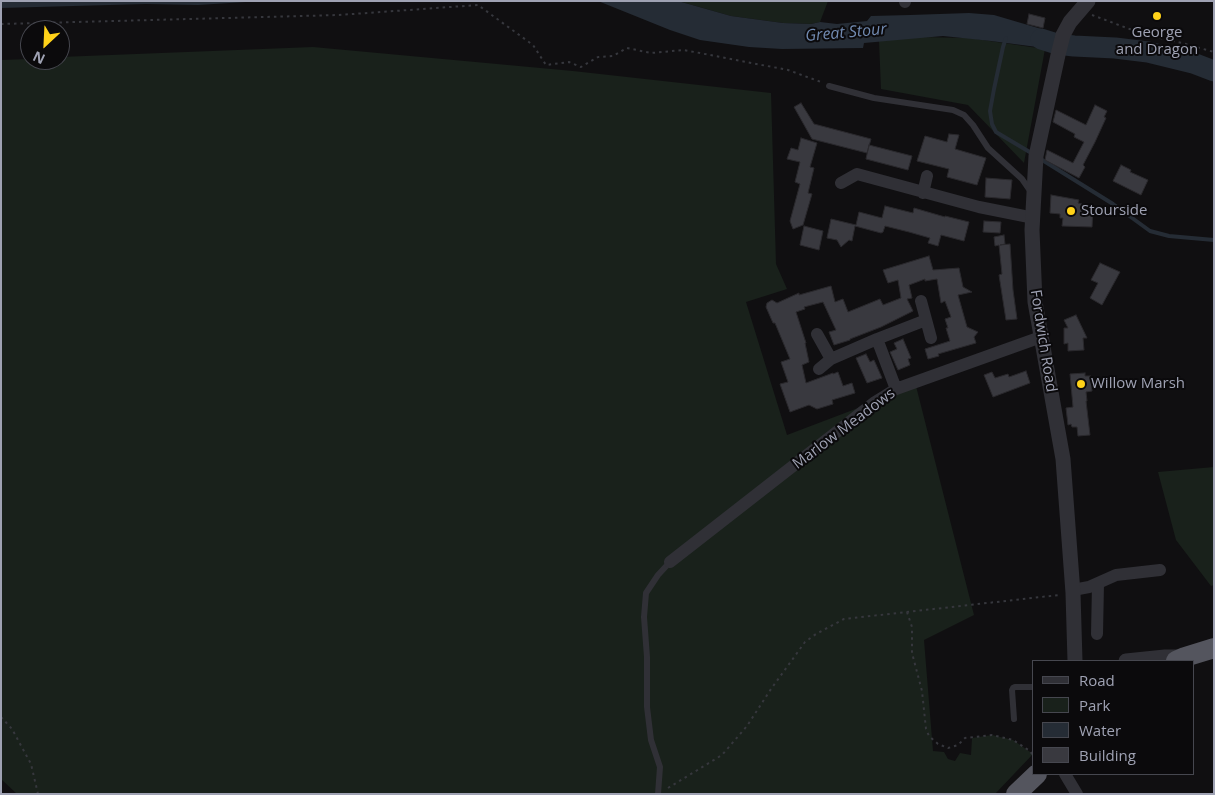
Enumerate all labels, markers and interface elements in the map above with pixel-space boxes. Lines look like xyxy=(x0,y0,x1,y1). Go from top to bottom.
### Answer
marker: George and Dragon xyxy=(1151,10,1163,22)
north arrow xyxy=(20,20,70,70)
water label: Great Stour xyxy=(805,20,887,46)
place label: George and Dragon xyxy=(1116,24,1198,59)
text: N xyxy=(30,47,48,69)
place label: Stourside xyxy=(1081,202,1147,220)
marker: Stourside xyxy=(1065,205,1077,217)
street label: Fordwich Road xyxy=(1026,288,1060,394)
place label: Willow Marsh xyxy=(1091,375,1185,393)
marker: Willow Marsh xyxy=(1075,378,1087,390)
street label: Marlow Meadows xyxy=(789,385,899,473)
legend xyxy=(1032,660,1195,775)
text: Road xyxy=(1079,670,1115,690)
text: Park xyxy=(1079,695,1110,715)
text: Water xyxy=(1079,720,1121,740)
text: Building xyxy=(1079,745,1136,765)

